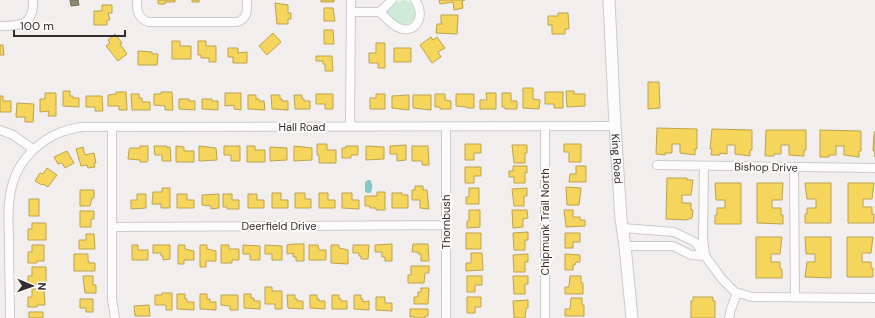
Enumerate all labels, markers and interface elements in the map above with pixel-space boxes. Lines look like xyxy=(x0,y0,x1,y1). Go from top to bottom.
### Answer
scale bar xyxy=(14,12,125,38)
text: 100 m xyxy=(20,18,54,34)
street label: Hall Road xyxy=(279,120,326,134)
street label: King Road xyxy=(609,133,626,184)
street label: Bishop Drive xyxy=(734,159,798,175)
street label: Chipmunk Trail North xyxy=(538,168,552,276)
street label: Thornbush xyxy=(439,195,453,249)
street label: Deerfield Drive xyxy=(242,219,316,233)
north arrow xyxy=(12,266,52,306)
text: N xyxy=(35,282,49,291)

